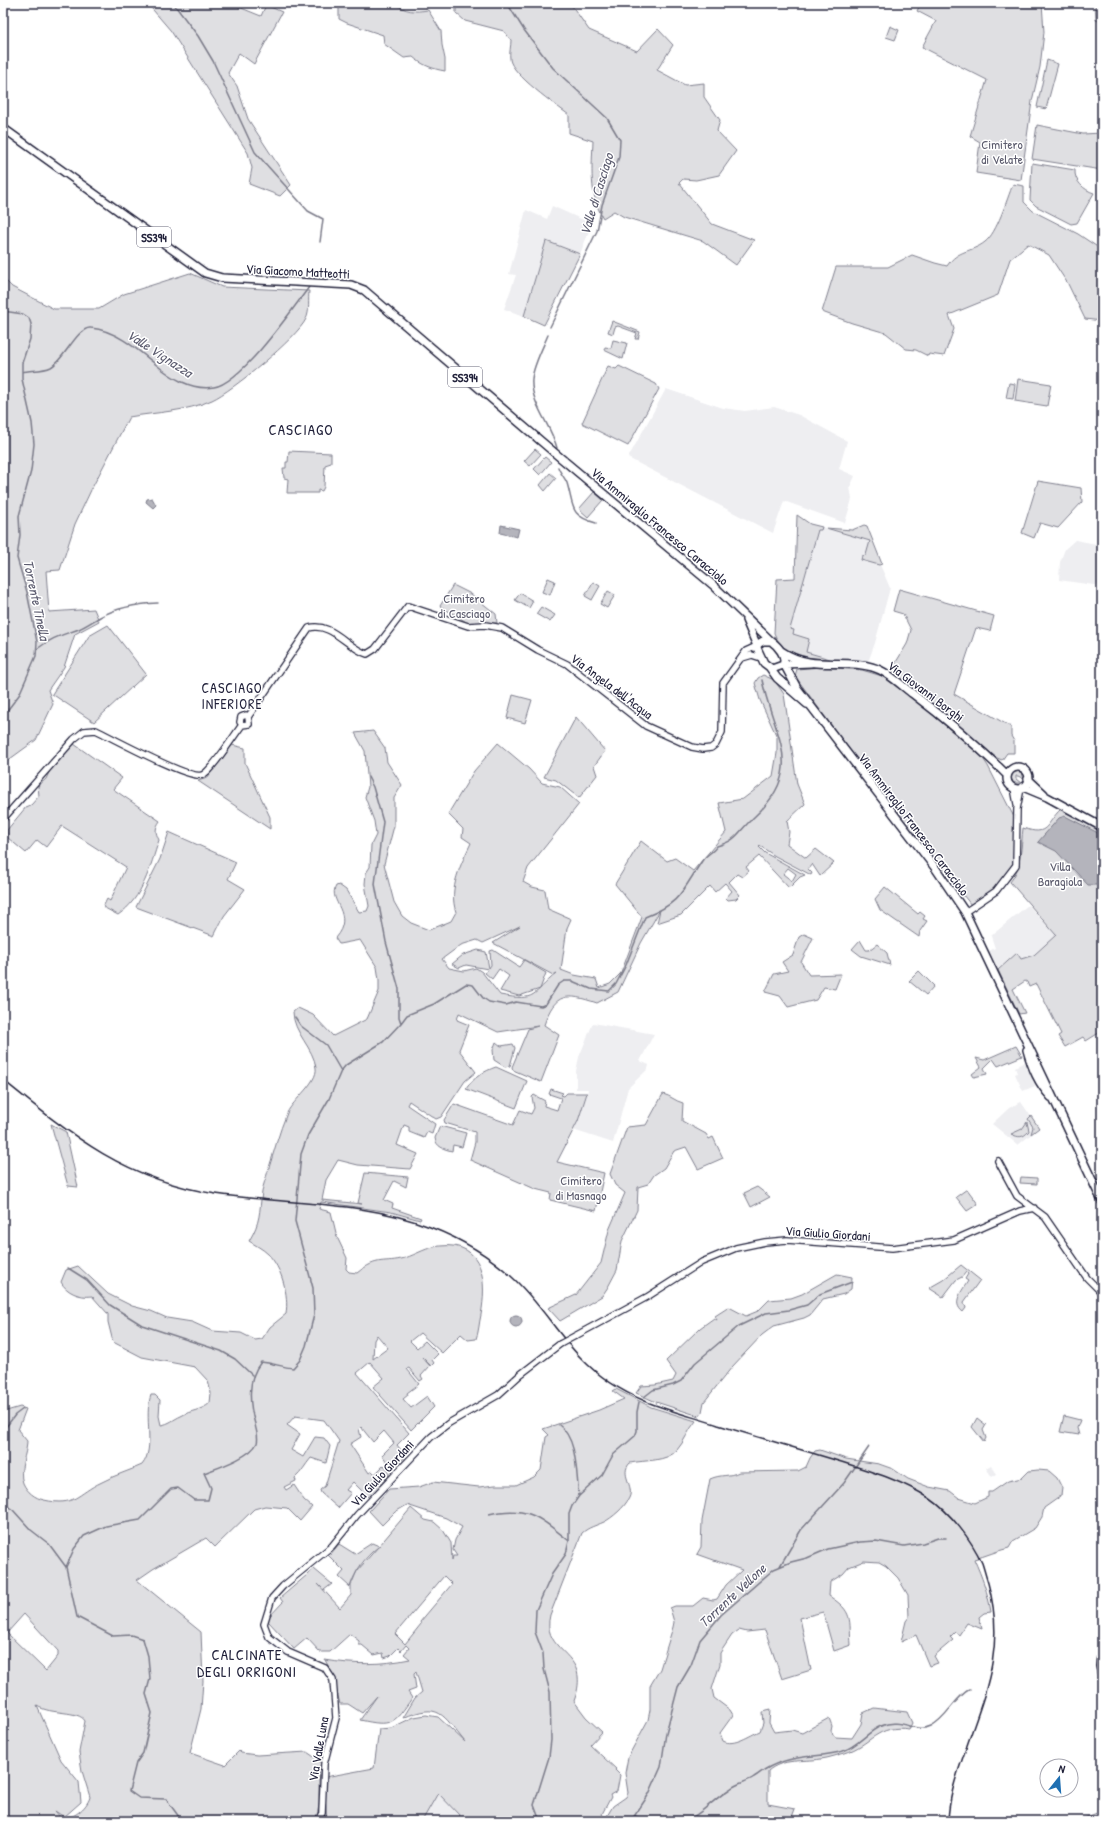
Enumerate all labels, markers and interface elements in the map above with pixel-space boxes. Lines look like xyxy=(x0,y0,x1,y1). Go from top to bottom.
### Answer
park label: Cimitero di Velate xyxy=(981,135,1023,168)
water label: Valle di Casciago xyxy=(575,150,619,237)
road number: SS394 xyxy=(137,227,171,247)
street label: Via Giacomo Matteotti xyxy=(246,259,350,283)
water label: Valle Vignazza xyxy=(123,325,198,383)
road number: SS394 xyxy=(448,367,482,387)
district label: CASCIAGO xyxy=(268,419,334,440)
street label: Via Ammiraglio Francesco Caracciolo xyxy=(587,463,733,589)
water label: Torrente Tinella xyxy=(19,558,55,643)
park label: Cimitero di Casciago xyxy=(438,589,490,622)
street label: Via Angela dell'Acqua xyxy=(567,649,657,723)
street label: Via Giovanni Borghi xyxy=(884,656,968,726)
district label: CASCIAGO INFERIORE xyxy=(201,678,263,713)
street label: Via Ammiraglio Francesco Caracciolo xyxy=(854,749,974,899)
park label: Villa Baragiola xyxy=(1038,857,1082,890)
park label: Cimitero di Masnago xyxy=(556,1171,606,1204)
street label: Via Giulio Giordani xyxy=(785,1221,871,1245)
street label: Via Giulio Giordani xyxy=(346,1436,418,1510)
water label: Torrente Vellone xyxy=(694,1558,771,1631)
district label: CALCINATE DEGLI ORRIGONI xyxy=(197,1644,297,1682)
street label: Via Valle Luna xyxy=(303,1715,333,1783)
north arrow xyxy=(1039,1758,1079,1798)
text: N xyxy=(1057,1761,1067,1776)

